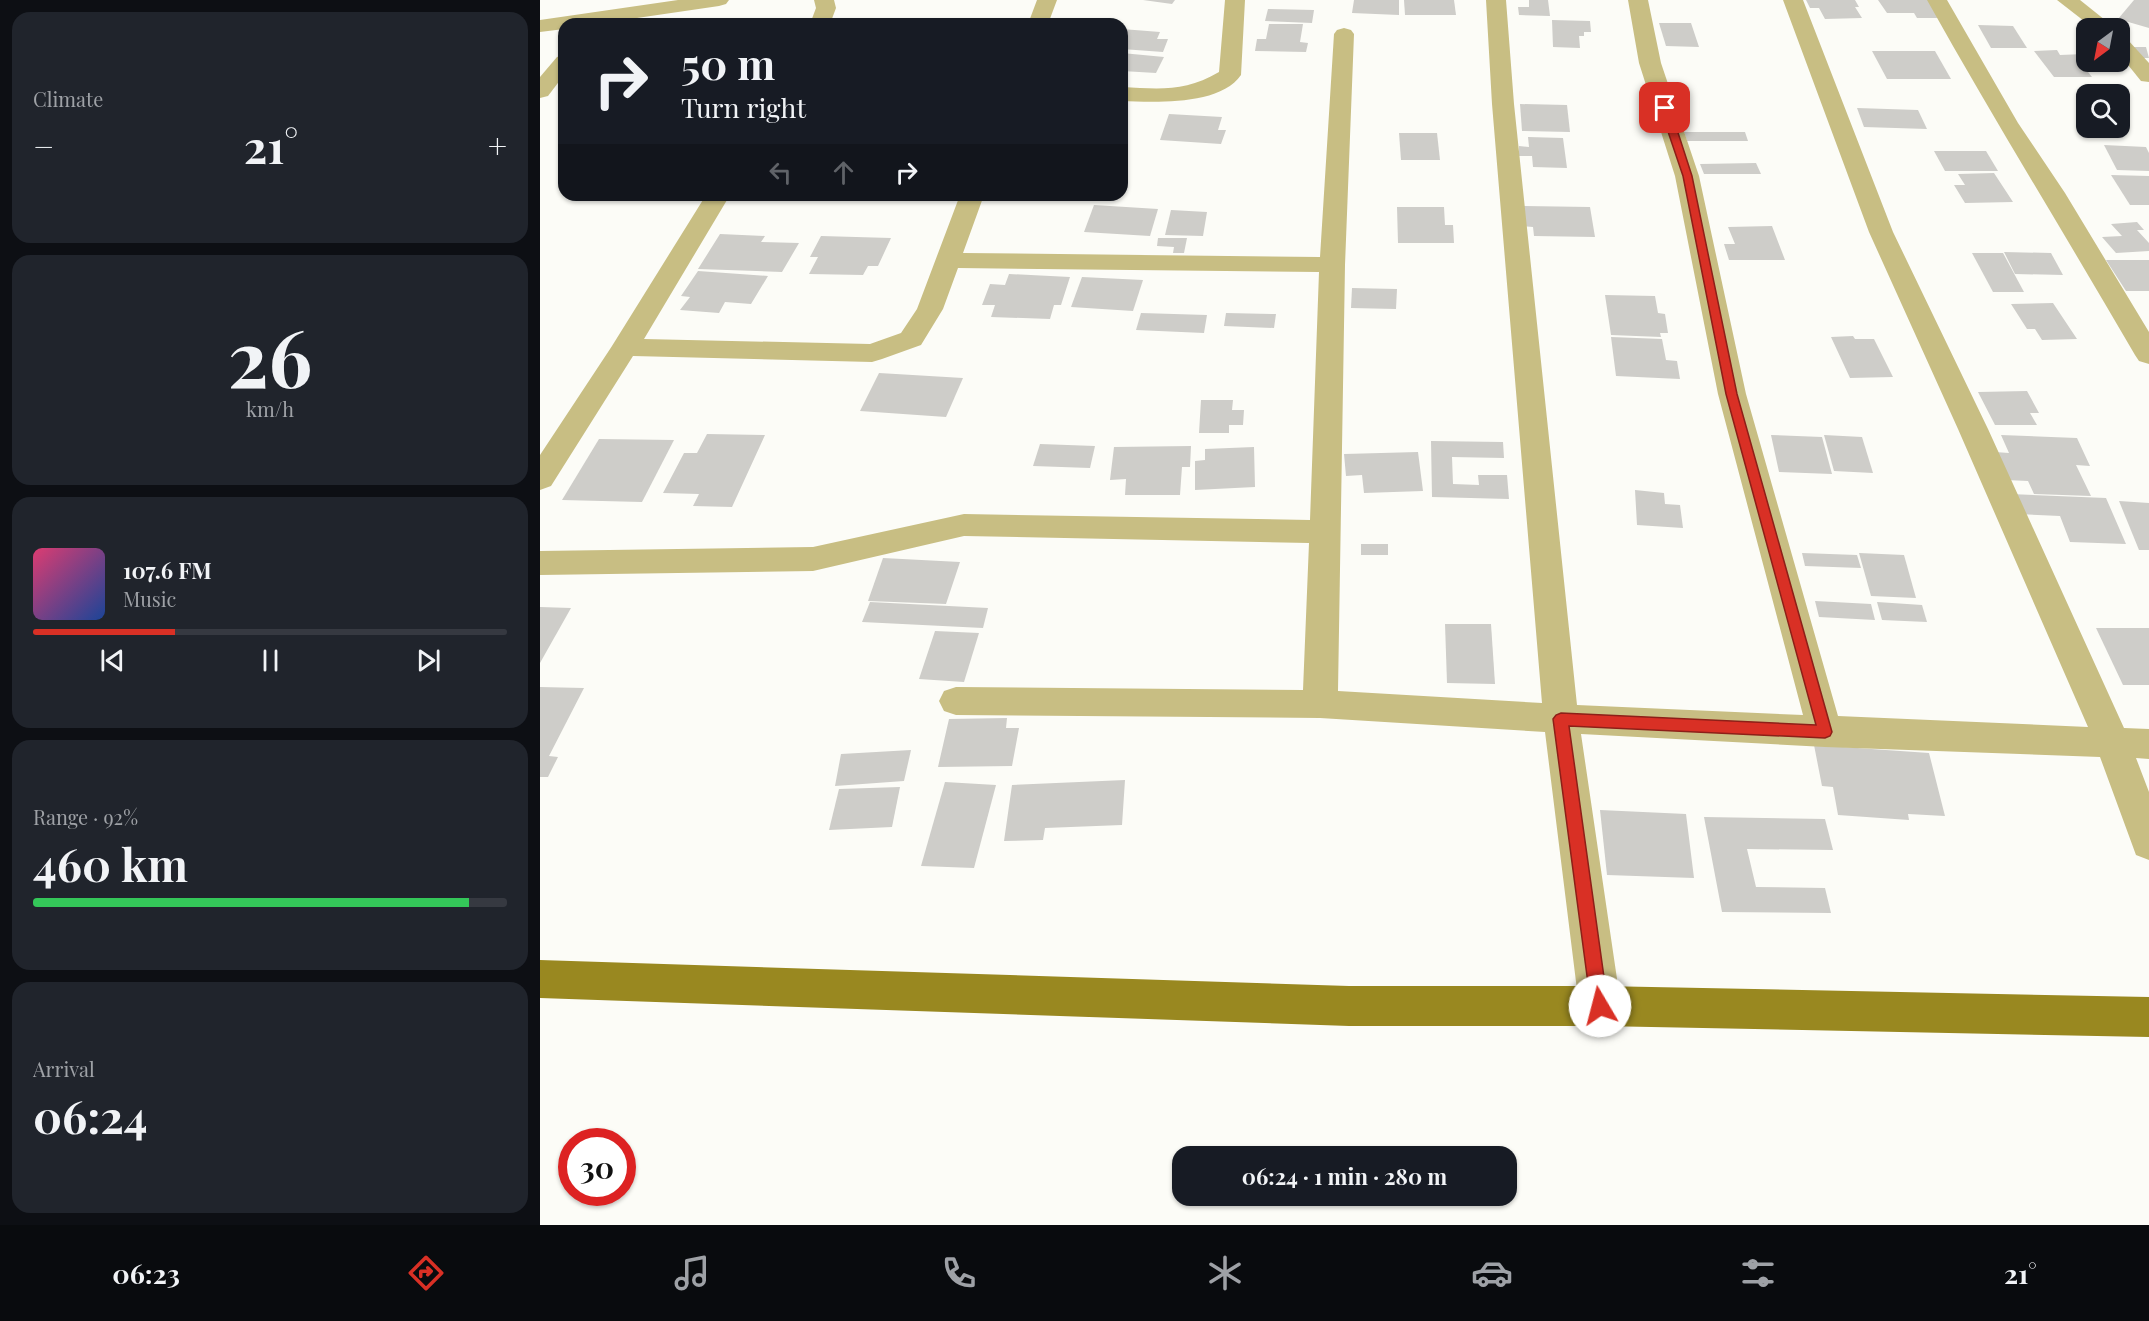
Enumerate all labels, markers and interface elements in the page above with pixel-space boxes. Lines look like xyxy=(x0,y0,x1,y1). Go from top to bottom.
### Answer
north arrow xyxy=(2076,18,2130,72)
map controls xyxy=(2076,18,2130,138)
text: 50 m xyxy=(681,35,775,91)
icon: right xyxy=(582,42,660,120)
pin xyxy=(1639,82,1690,133)
button: search xyxy=(2076,84,2130,138)
text: Climate xyxy=(33,85,103,112)
text: Turn right xyxy=(681,89,806,125)
icon: arrive xyxy=(1648,91,1681,124)
text: 21° xyxy=(244,115,298,175)
text: − xyxy=(33,123,54,167)
text: + xyxy=(488,123,507,167)
icon: left xyxy=(764,156,797,189)
icon: ahead xyxy=(827,156,860,189)
icon: right xyxy=(890,156,923,189)
text: 26 xyxy=(228,304,312,408)
text: km/h xyxy=(246,395,294,422)
text: 107.6 FM xyxy=(123,555,212,585)
text: Music xyxy=(123,585,176,612)
icon: previous xyxy=(96,644,129,677)
icon: pause xyxy=(254,644,287,677)
icon: next xyxy=(412,644,445,677)
text: Range · 92% xyxy=(33,803,138,830)
text: 460 km xyxy=(33,833,188,893)
position arrow xyxy=(1568,974,1632,1038)
text: Arrival xyxy=(33,1055,95,1082)
text: 06:24 xyxy=(33,1085,148,1145)
speed limit sign: 30 xyxy=(558,1128,636,1206)
text: 06:24 · 1 min · 280 m xyxy=(1242,1161,1447,1191)
icon: directions xyxy=(405,1252,447,1294)
icon: music xyxy=(671,1252,713,1294)
icon: phone xyxy=(938,1252,980,1294)
icon: climate xyxy=(1204,1252,1246,1294)
icon: car xyxy=(1471,1252,1513,1294)
icon: filters xyxy=(1737,1252,1779,1294)
text: 06:23 xyxy=(112,1255,180,1291)
text: 21° xyxy=(2004,1255,2037,1291)

